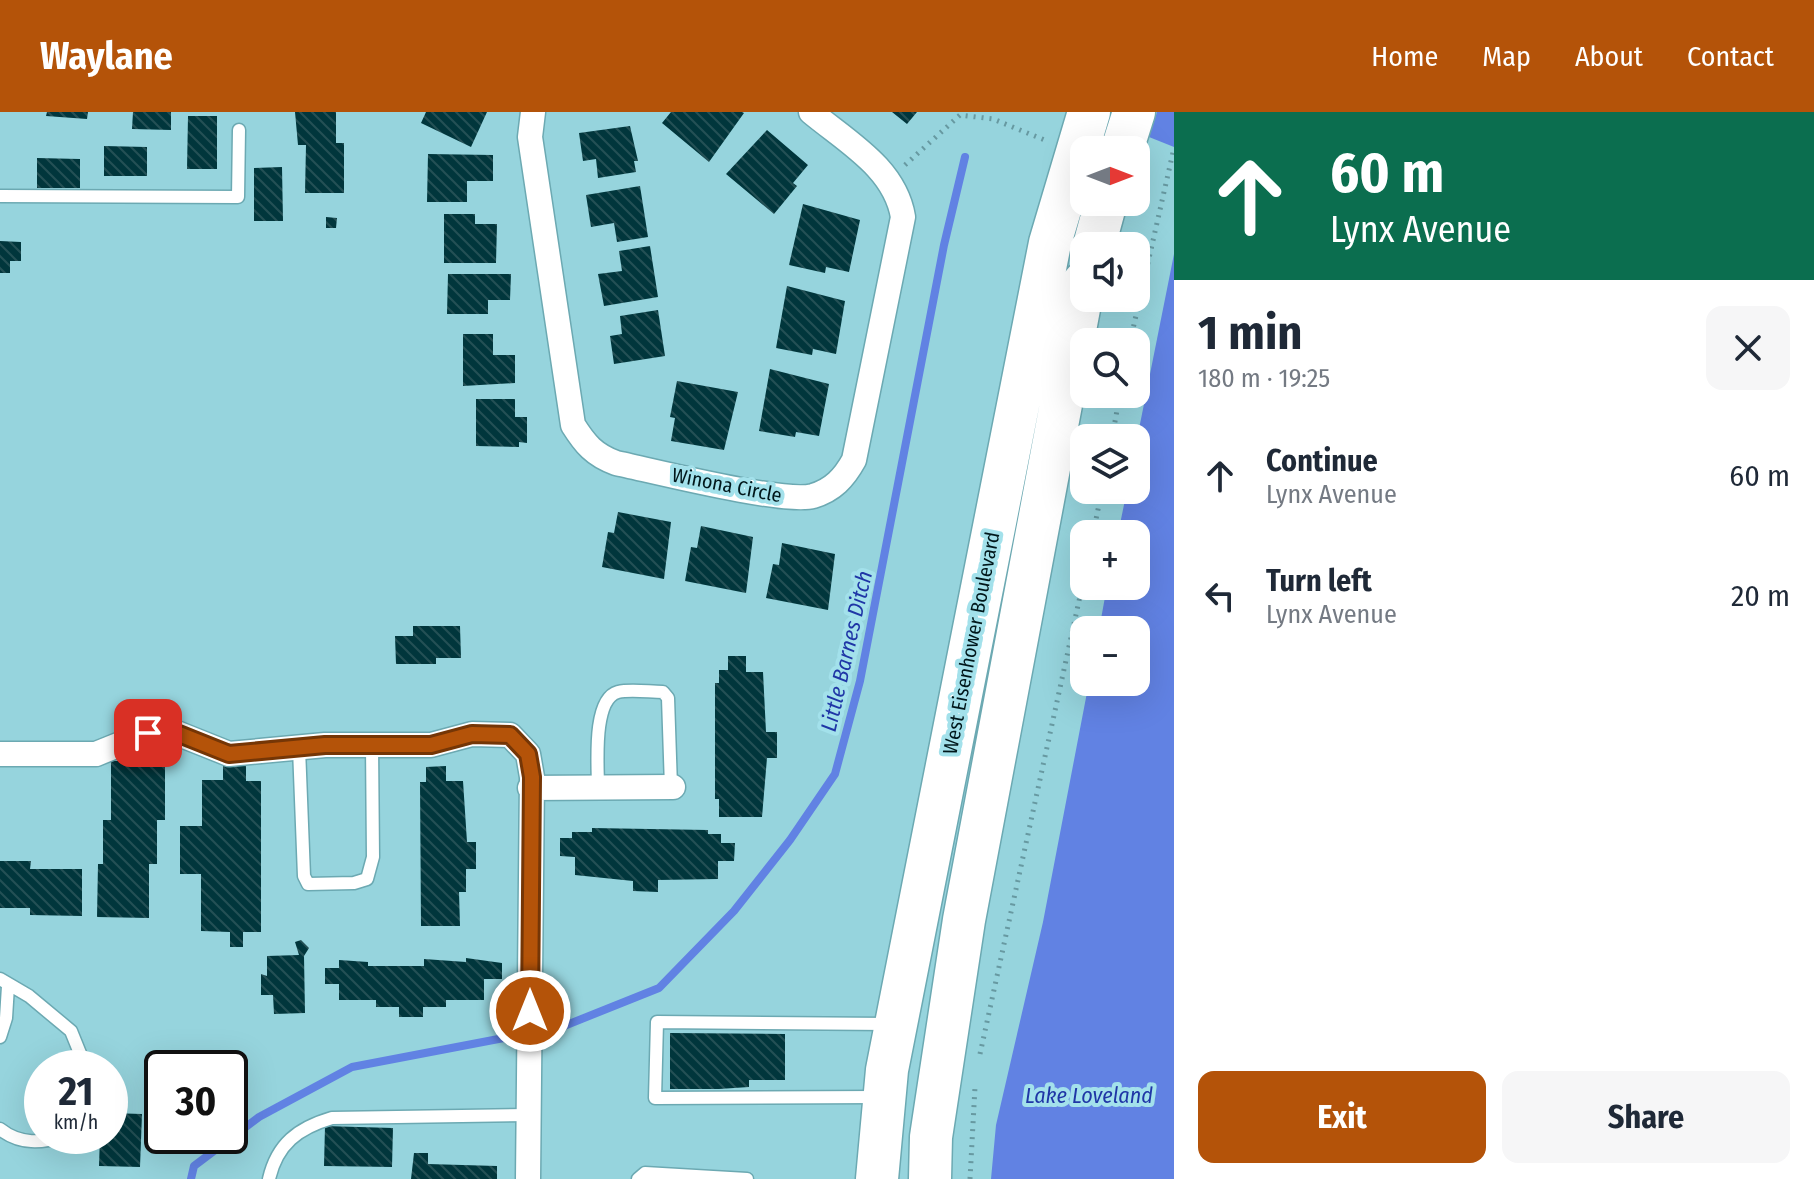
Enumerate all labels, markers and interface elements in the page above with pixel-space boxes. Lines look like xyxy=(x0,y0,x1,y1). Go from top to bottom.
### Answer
text: Waylane xyxy=(40,33,173,79)
text: Home xyxy=(1371,40,1438,73)
text: Map xyxy=(1482,40,1531,73)
text: About xyxy=(1575,40,1643,73)
text: Contact xyxy=(1687,40,1774,73)
north arrow xyxy=(1070,136,1150,216)
map controls xyxy=(1070,136,1150,696)
text: 60 m xyxy=(1330,140,1444,207)
icon: ahead xyxy=(1198,144,1302,248)
text: Lynx Avenue xyxy=(1330,208,1511,252)
button: sound xyxy=(1070,232,1150,312)
text: 1 min xyxy=(1198,304,1303,362)
button: close xyxy=(1706,306,1790,390)
button: search xyxy=(1070,328,1150,408)
text: 180 m · 19:25 xyxy=(1198,363,1330,394)
button: layers xyxy=(1070,424,1150,504)
text: Continue xyxy=(1266,443,1378,479)
icon: ahead xyxy=(1198,454,1242,498)
text: 60 m xyxy=(1729,458,1790,494)
street label: Winona Circle xyxy=(670,463,784,507)
text: Lynx Avenue xyxy=(1266,479,1397,510)
button: + xyxy=(1070,520,1150,600)
street label: West Eisenhower Boulevard xyxy=(938,530,1004,756)
text: Turn left xyxy=(1266,563,1372,599)
water label: Little Barnes Ditch xyxy=(815,568,878,734)
icon: left xyxy=(1198,574,1242,618)
text: 20 m xyxy=(1731,578,1790,614)
text: Lynx Avenue xyxy=(1266,599,1397,630)
button: − xyxy=(1070,616,1150,696)
pin xyxy=(114,699,182,767)
icon: arrive xyxy=(126,711,170,755)
position arrow xyxy=(488,969,572,1053)
speed limit sign: 30 xyxy=(144,1050,248,1154)
text: 21 xyxy=(59,1068,93,1116)
button: Exit xyxy=(1198,1071,1486,1163)
button: Share xyxy=(1502,1071,1790,1163)
water label: Lake Loveland xyxy=(1025,1082,1153,1109)
text: km/h xyxy=(54,1110,98,1134)

